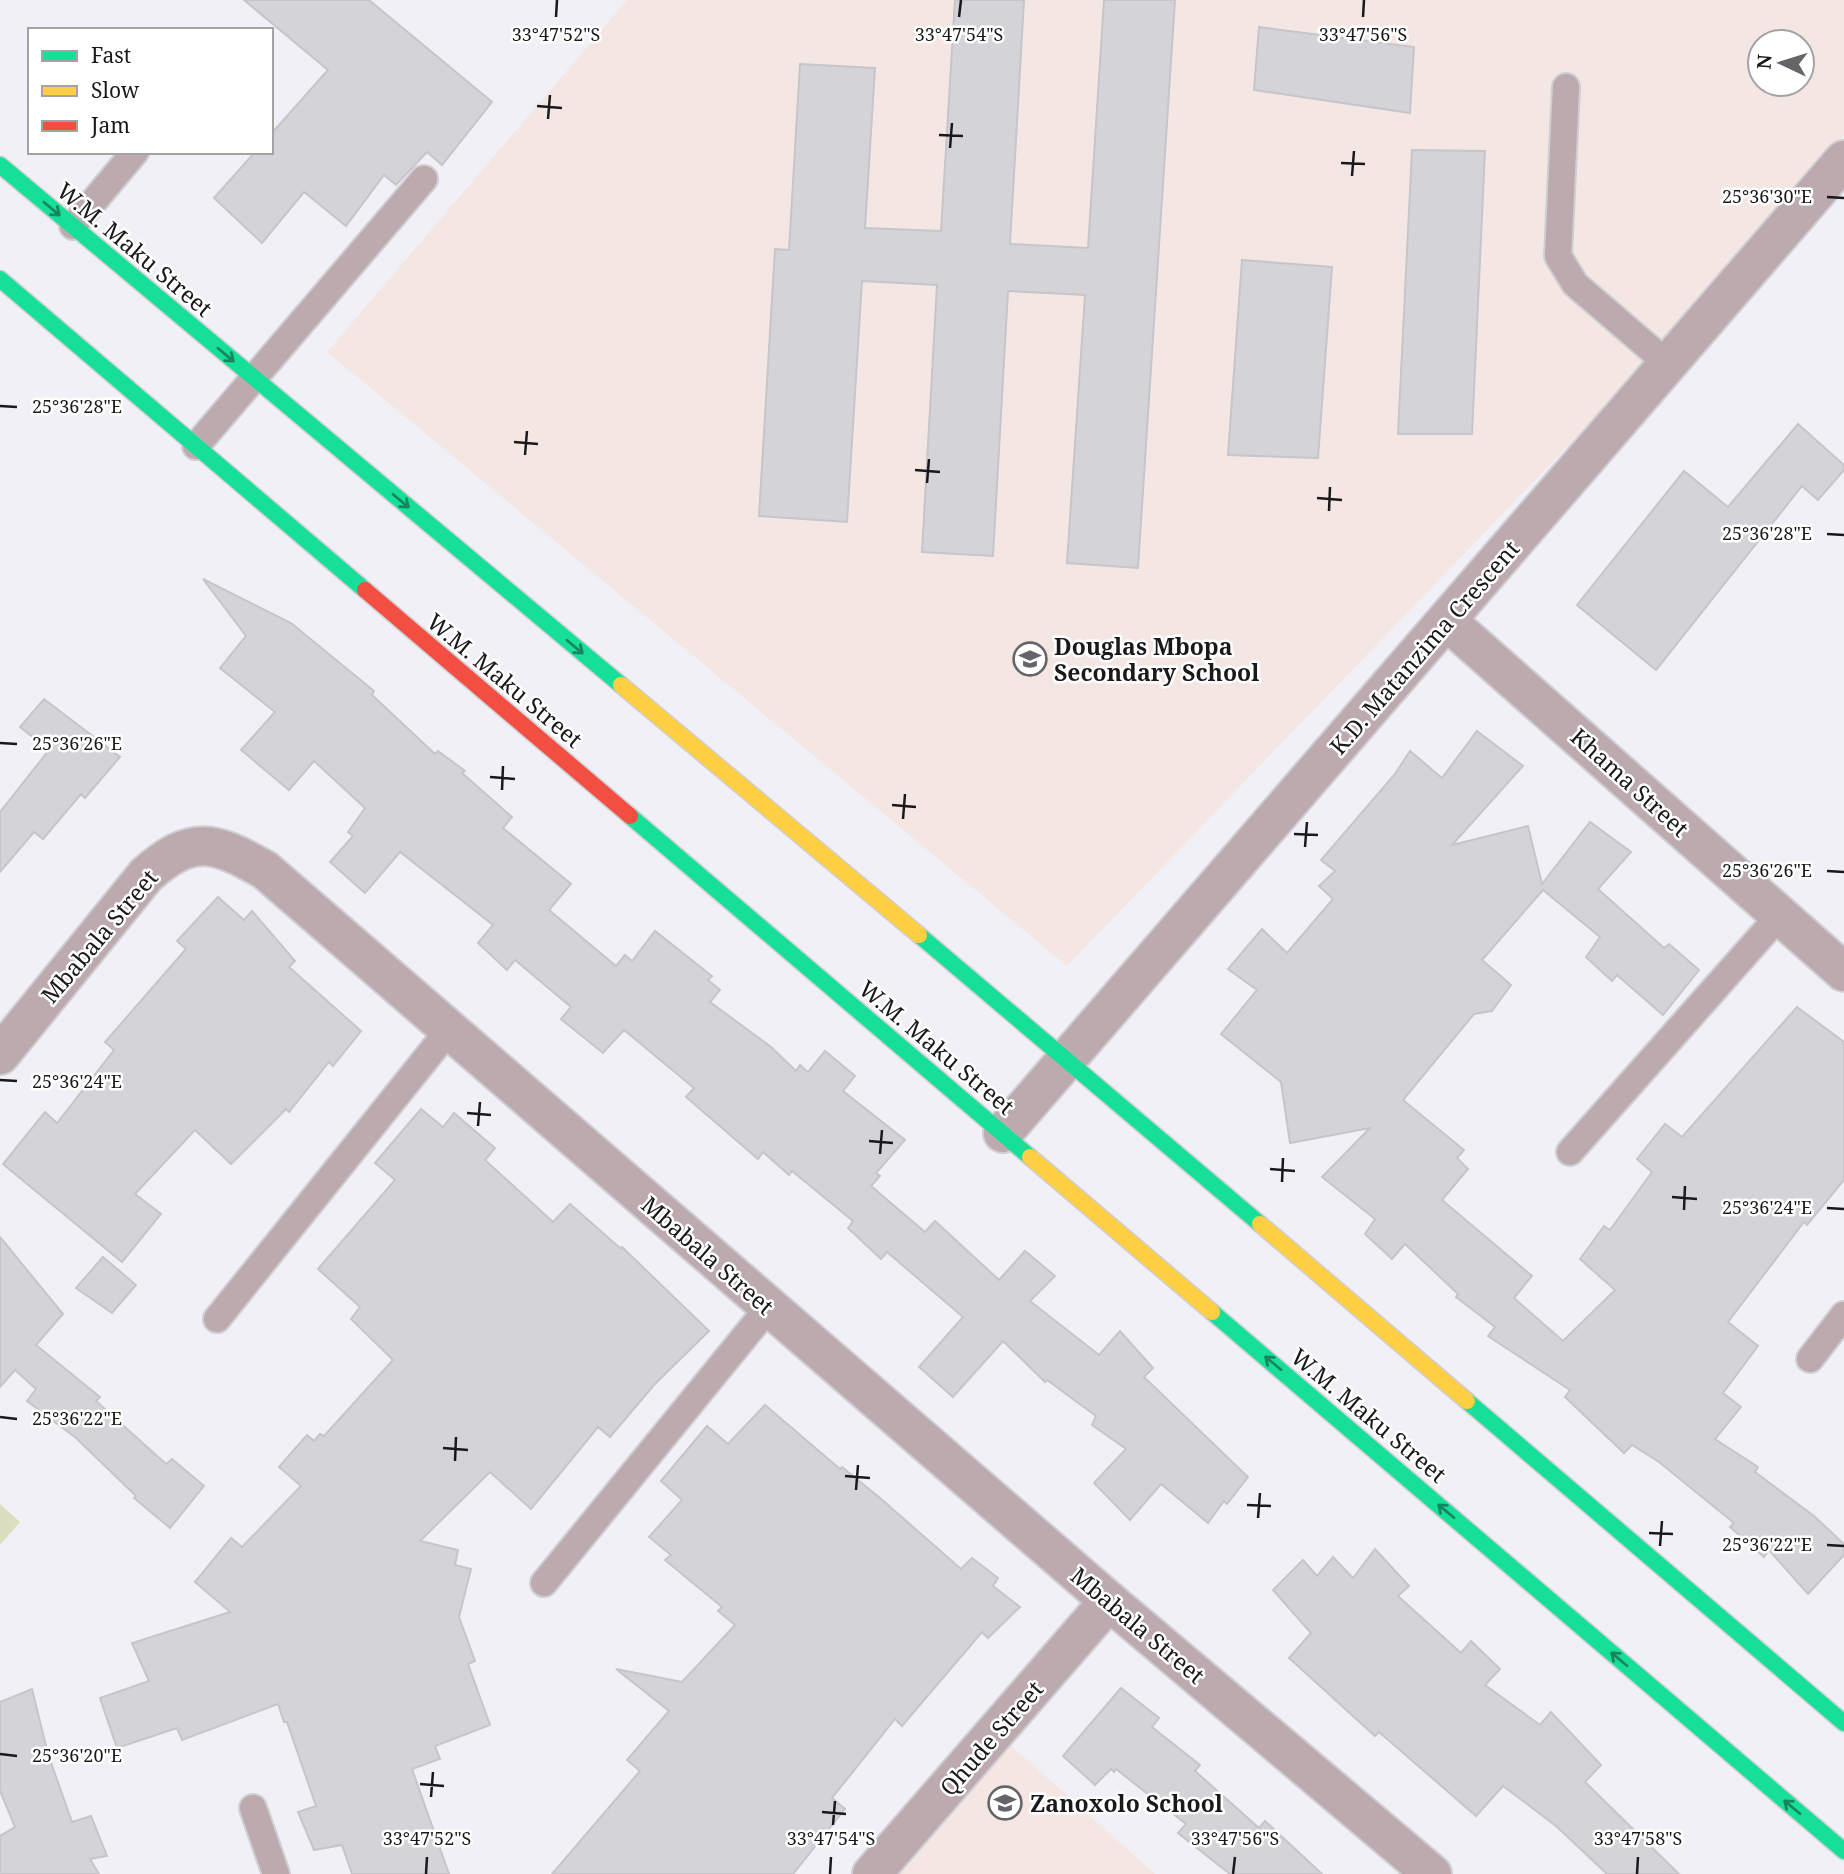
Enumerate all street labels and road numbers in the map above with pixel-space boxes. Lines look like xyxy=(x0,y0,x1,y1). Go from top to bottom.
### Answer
street label: W.M. Maku Street xyxy=(50,174,220,324)
street label: K.D. Matanzima Crescent xyxy=(1322,533,1526,761)
street label: W.M. Maku Street xyxy=(420,605,590,755)
street label: Khama Street xyxy=(1564,720,1696,844)
street label: Mbabala Street xyxy=(33,862,165,1010)
street label: W.M. Maku Street xyxy=(852,972,1022,1122)
street label: Mbabala Street xyxy=(635,1188,781,1322)
street label: W.M. Maku Street xyxy=(1284,1340,1454,1490)
street label: Mbabala Street xyxy=(1064,1559,1212,1691)
street label: Qhude Street xyxy=(932,1674,1050,1802)

